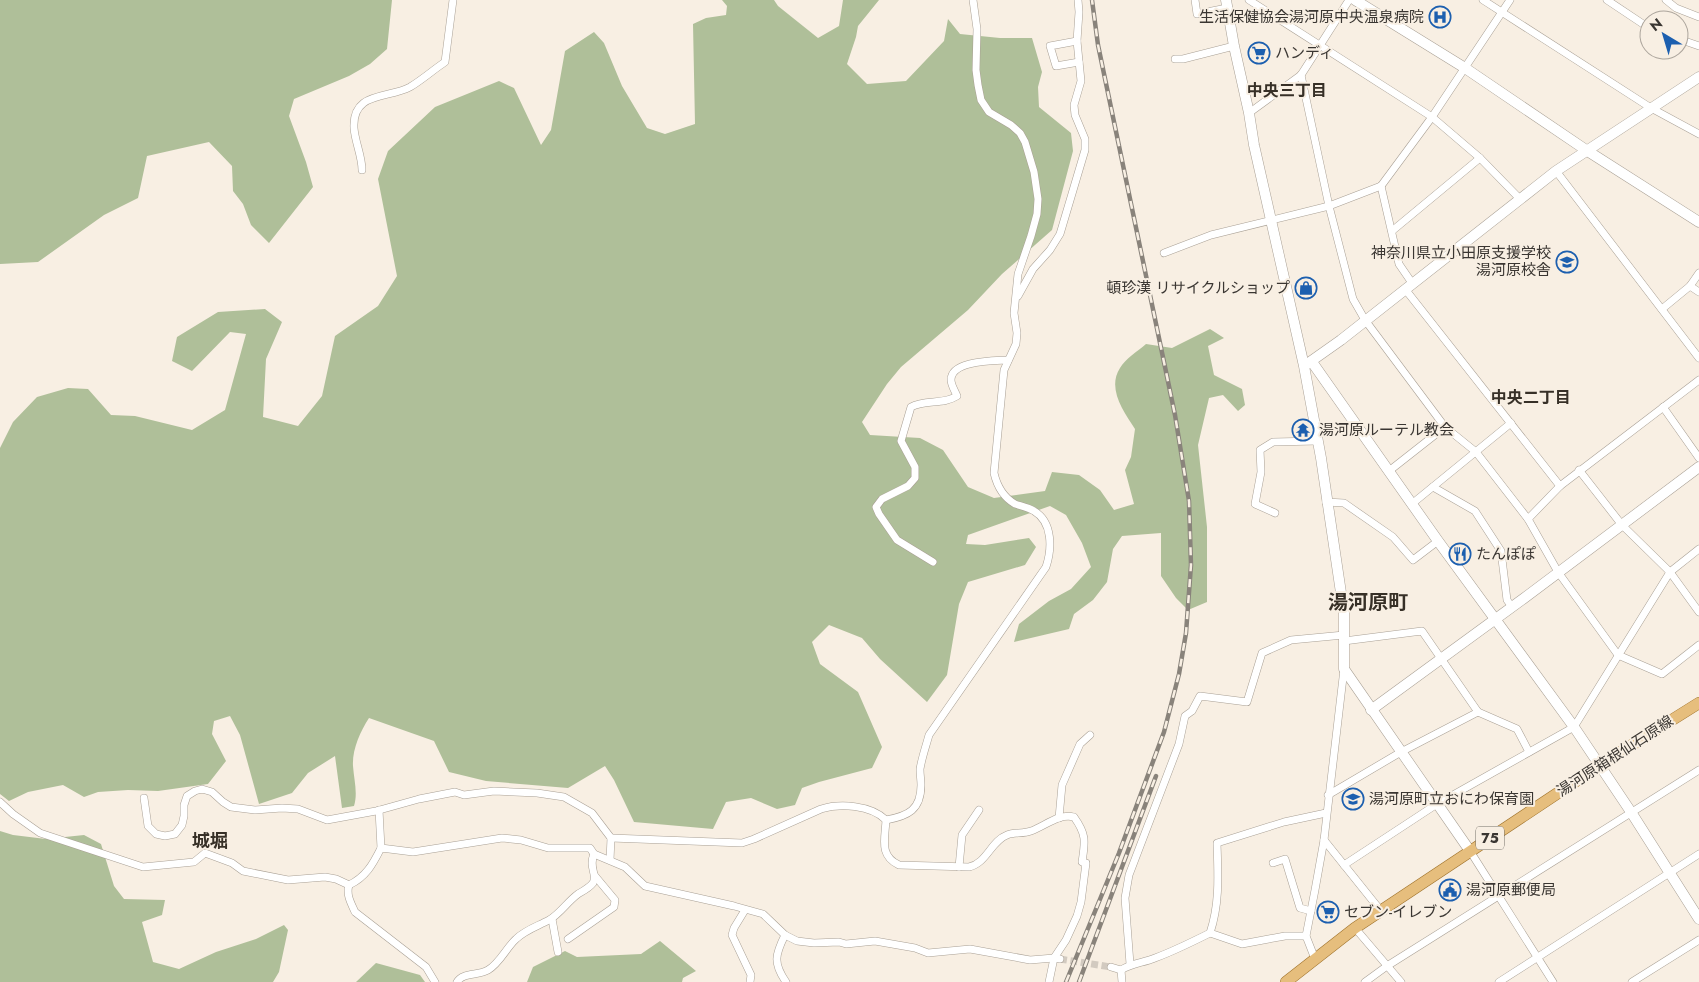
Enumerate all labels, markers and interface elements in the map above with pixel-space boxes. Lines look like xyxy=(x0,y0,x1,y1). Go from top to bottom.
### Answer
hospital icon: 生活保健協会湯河原中央温泉病院 xyxy=(1428,5,1452,29)
place label: 生活保健協会湯河原中央温泉病院 xyxy=(1199,6,1424,28)
north arrow xyxy=(1639,10,1689,60)
text: N xyxy=(1645,13,1667,36)
supermarket icon: ハンディ xyxy=(1247,41,1271,65)
place label: ハンディ xyxy=(1275,42,1334,64)
district label: 中央三丁目 xyxy=(1247,79,1327,102)
place label: 神奈川県立小田原支援学校 湯河原校舎 xyxy=(1371,242,1551,281)
school or university icon: 神奈川県立小田原支援学校 湯河原校舎 xyxy=(1555,250,1579,274)
shop icon: 頓珍漢 リサイクルショップ xyxy=(1294,276,1318,300)
place label: 頓珍漢 リサイクルショップ xyxy=(1106,277,1290,299)
district label: 中央二丁目 xyxy=(1491,386,1571,409)
temple icon: 湯河原ルーテル教会 xyxy=(1291,418,1315,442)
place label: 湯河原ルーテル教会 xyxy=(1319,419,1454,441)
restaurant icon: たんぽぽ xyxy=(1448,542,1472,566)
place label: たんぽぽ xyxy=(1476,543,1536,565)
district label: 湯河原町 xyxy=(1328,588,1408,617)
street label: 湯河原箱根仙石原線 xyxy=(1552,710,1678,802)
school or university icon: 湯河原町立おにわ保育園 xyxy=(1341,787,1365,811)
place label: 湯河原町立おにわ保育園 xyxy=(1369,788,1534,810)
road number: 75 xyxy=(1476,826,1504,850)
district label: 城堀 xyxy=(192,828,228,854)
public building icon: 湯河原郵便局 xyxy=(1438,878,1462,902)
place label: 湯河原郵便局 xyxy=(1466,879,1556,901)
supermarket icon: セブン-イレブン xyxy=(1316,900,1340,924)
place label: セブン-イレブン xyxy=(1344,901,1452,923)

